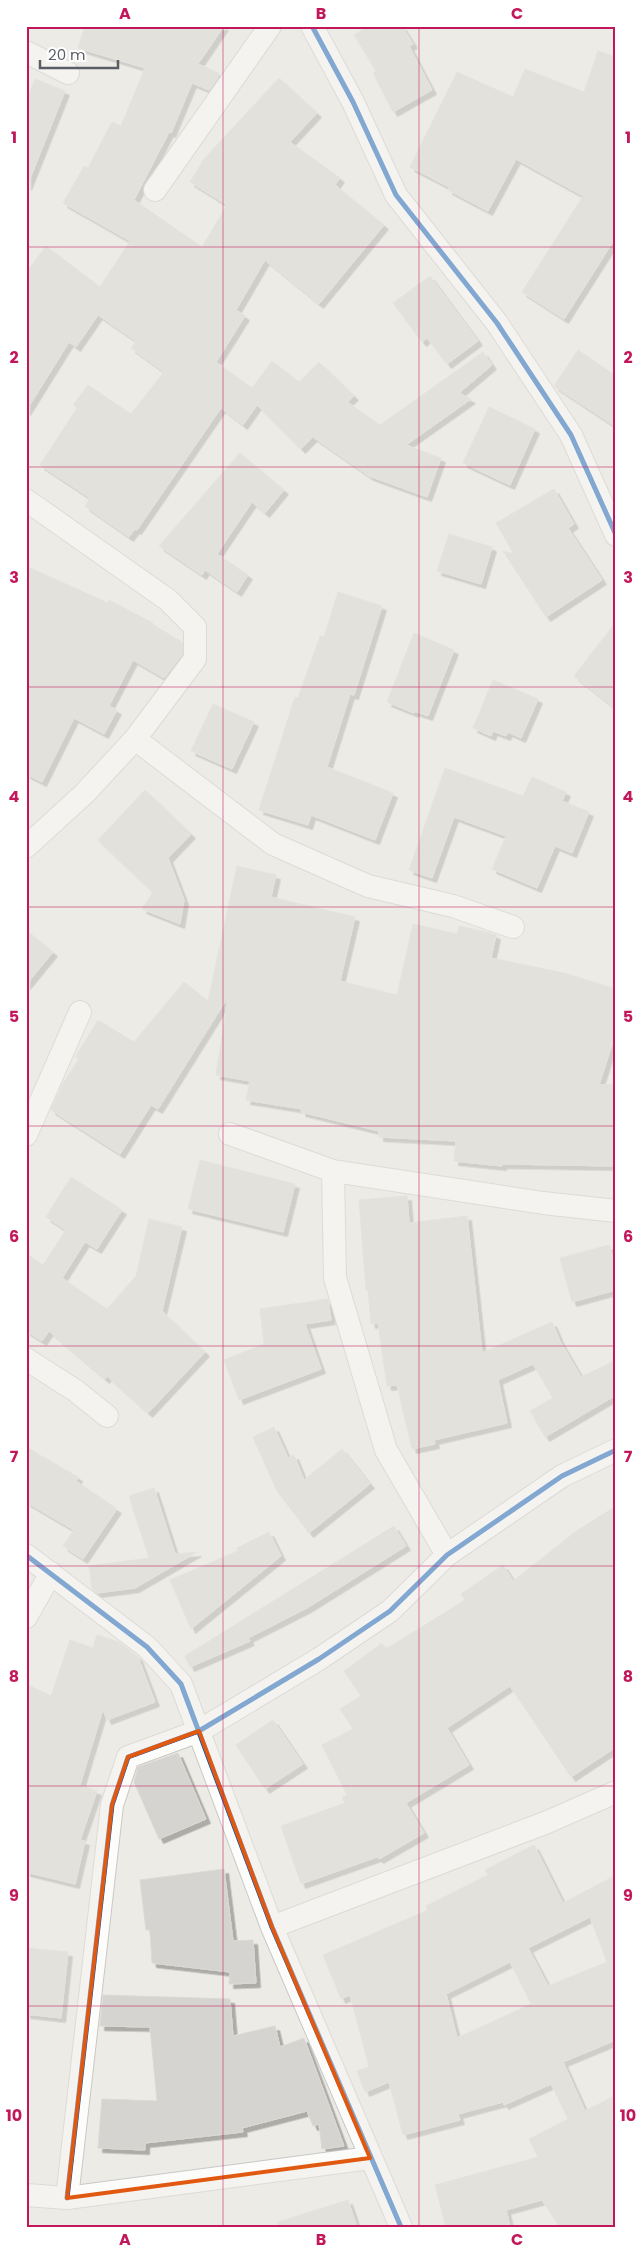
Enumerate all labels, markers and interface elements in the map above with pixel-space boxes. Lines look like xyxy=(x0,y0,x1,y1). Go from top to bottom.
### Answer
text: A xyxy=(119,2,131,25)
text: B xyxy=(316,2,326,25)
text: C xyxy=(511,2,523,25)
scale bar xyxy=(40,38,118,70)
text: 20 m xyxy=(48,44,86,65)
text: 1 xyxy=(11,126,17,149)
text: 1 xyxy=(625,126,631,149)
text: 2 xyxy=(9,346,19,369)
text: 2 xyxy=(623,346,633,369)
text: 3 xyxy=(9,566,19,589)
text: 3 xyxy=(623,566,633,589)
text: 4 xyxy=(9,785,20,808)
text: 4 xyxy=(623,785,634,808)
text: 5 xyxy=(9,1005,19,1028)
text: 5 xyxy=(623,1005,633,1028)
text: 6 xyxy=(9,1225,19,1248)
text: 6 xyxy=(623,1225,633,1248)
text: 7 xyxy=(10,1445,19,1468)
text: 7 xyxy=(624,1445,633,1468)
text: 8 xyxy=(9,1665,19,1688)
text: 8 xyxy=(623,1665,633,1688)
text: 9 xyxy=(9,1884,19,1907)
text: 9 xyxy=(623,1884,633,1907)
text: 10 xyxy=(6,2104,22,2127)
text: 10 xyxy=(620,2104,636,2127)
text: A xyxy=(119,2228,131,2251)
text: B xyxy=(316,2228,326,2251)
text: C xyxy=(511,2228,523,2251)

